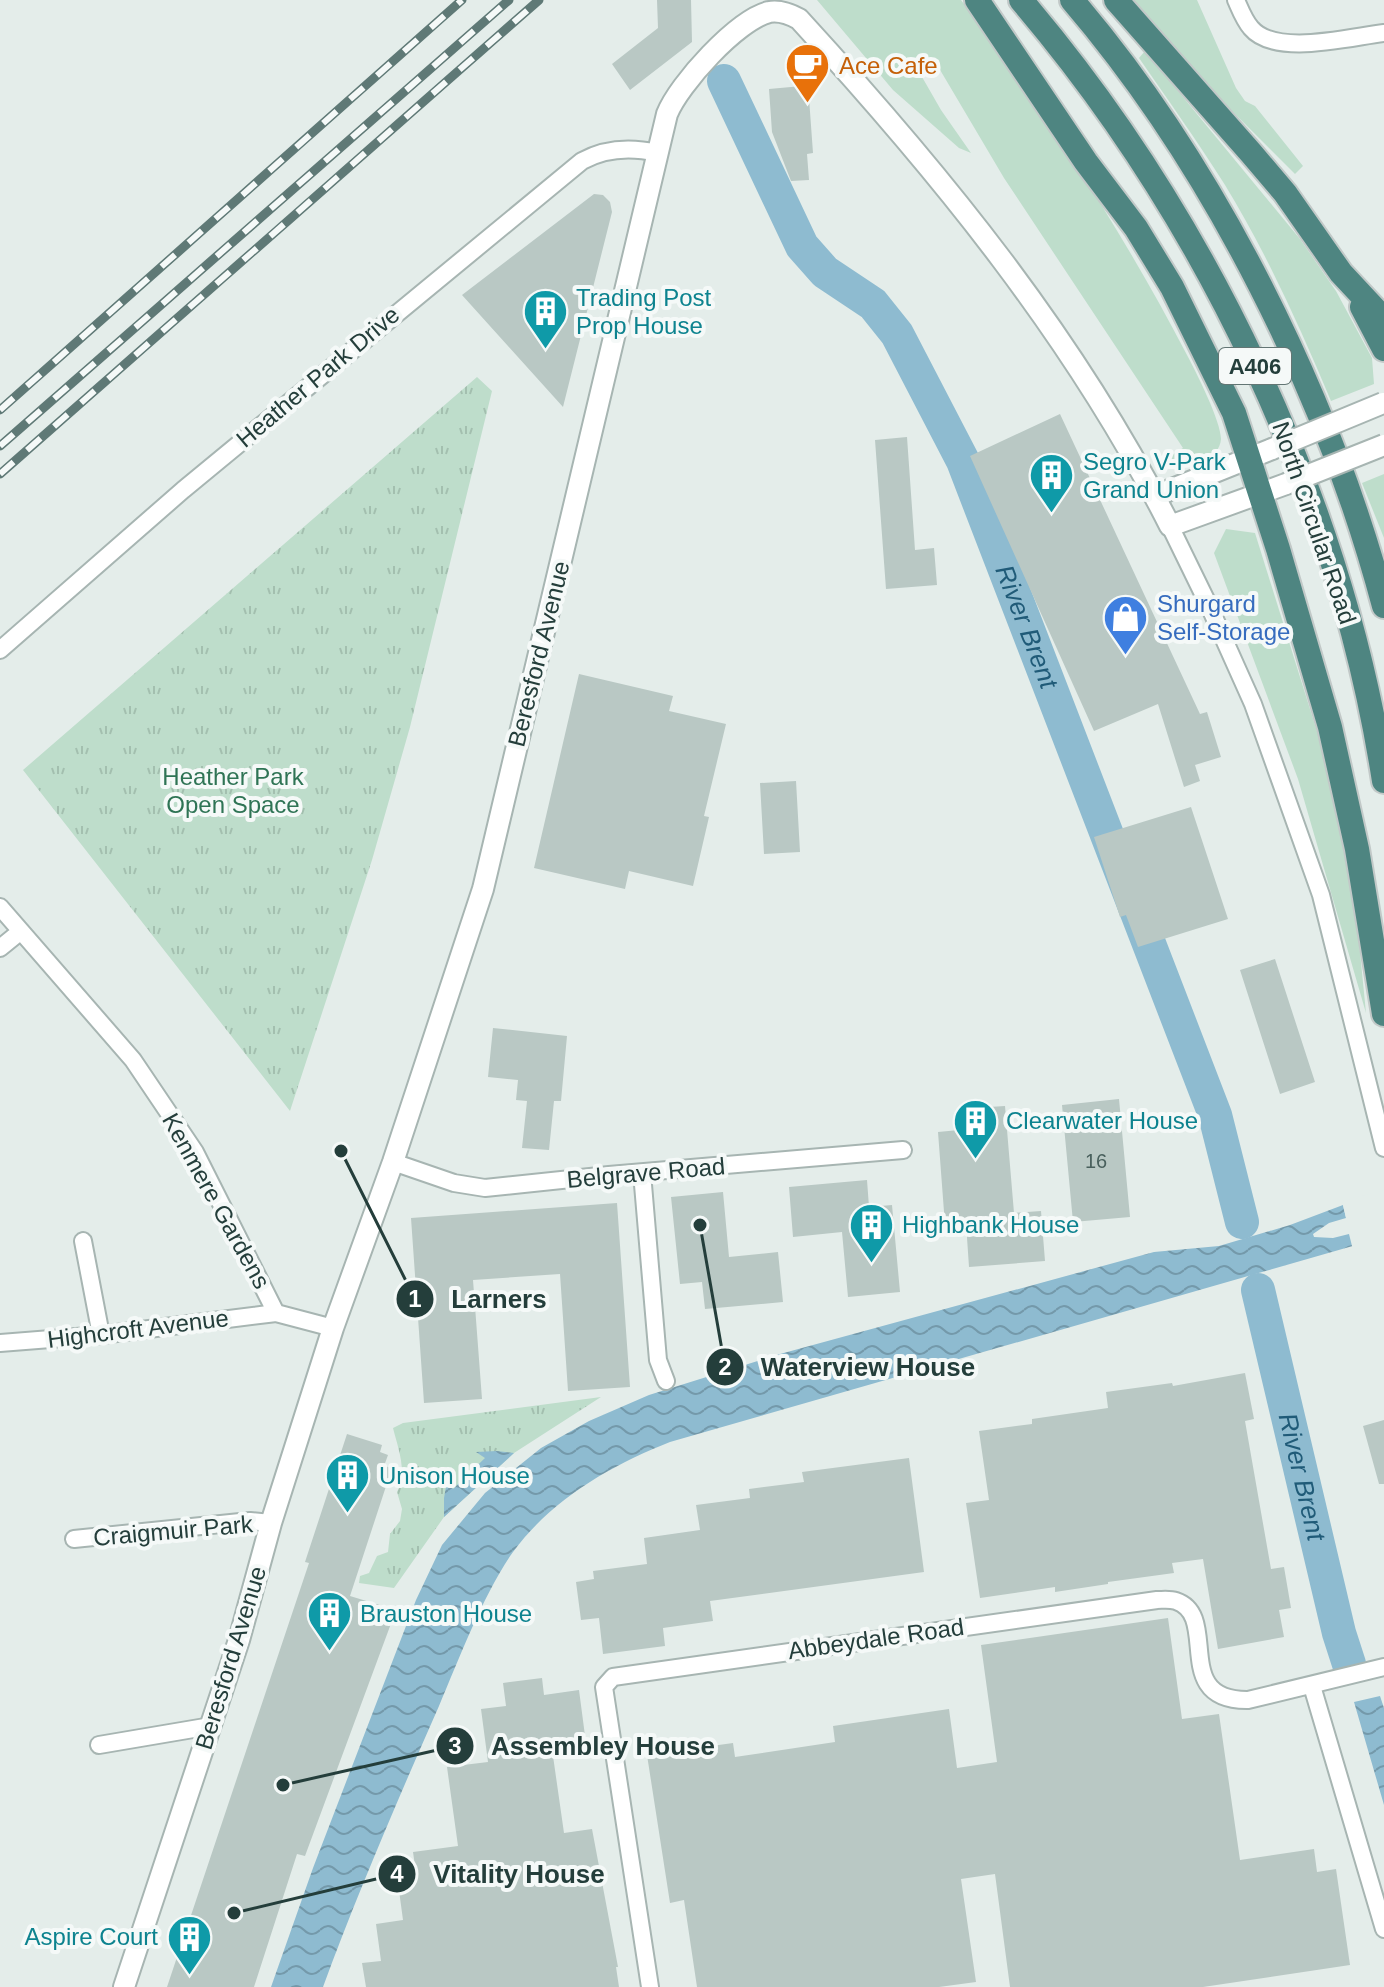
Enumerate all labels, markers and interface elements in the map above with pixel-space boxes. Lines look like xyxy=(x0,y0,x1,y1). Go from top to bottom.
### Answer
cafe icon: Ace Cafe xyxy=(784,42,832,105)
place label: Ace Cafe xyxy=(839,52,938,79)
place label: Trading Post Prop House xyxy=(576,284,712,339)
building icon: Trading Post Prop House xyxy=(521,288,569,351)
street label: Heather Park Drive xyxy=(231,301,405,453)
road number: A406 xyxy=(1219,348,1291,384)
street label: North Circular Road xyxy=(1267,418,1362,627)
place label: Segro V-Park Grand Union xyxy=(1083,448,1227,503)
building icon: Segro V-Park Grand Union xyxy=(1028,452,1076,515)
street label: Beresford Avenue xyxy=(502,558,575,749)
water label: River Brent xyxy=(989,561,1065,694)
place label: Shurgard Self-Storage xyxy=(1157,590,1290,645)
shop icon: Shurgard Self-Storage xyxy=(1102,594,1150,657)
park label: Heather Park Open Space xyxy=(162,763,305,818)
building icon: Clearwater House xyxy=(951,1097,999,1160)
place label: Clearwater House xyxy=(1006,1107,1198,1134)
street label: Kenmere Gardens xyxy=(157,1108,276,1293)
house number: 16 xyxy=(1085,1150,1107,1172)
street label: Belgrave Road xyxy=(566,1152,726,1193)
building icon: Highbank House xyxy=(847,1201,895,1264)
place label: Highbank House xyxy=(902,1211,1079,1238)
callout: Larners xyxy=(395,1274,563,1324)
text: Larners xyxy=(451,1284,547,1314)
text: 1 xyxy=(408,1285,422,1312)
street label: Highcroft Avenue xyxy=(46,1304,230,1353)
callout: Waterview House xyxy=(705,1342,991,1392)
text: Waterview House xyxy=(761,1352,975,1382)
text: 2 xyxy=(718,1353,732,1380)
water label: River Brent xyxy=(1273,1410,1332,1545)
building icon: Unison House xyxy=(324,1452,372,1515)
place label: Unison House xyxy=(379,1462,530,1489)
street label: Craigmuir Park xyxy=(92,1510,255,1551)
street label: Beresford Avenue xyxy=(190,1563,271,1753)
building icon: Brauston House xyxy=(305,1590,353,1653)
place label: Brauston House xyxy=(360,1600,532,1627)
street label: Abbeydale Road xyxy=(786,1613,966,1664)
callout: Assembley House xyxy=(435,1721,731,1771)
text: Assembley House xyxy=(491,1731,715,1761)
text: 3 xyxy=(448,1732,462,1759)
callout: Vitality House xyxy=(377,1849,620,1899)
text: Vitality House xyxy=(433,1859,605,1889)
text: 4 xyxy=(390,1860,404,1887)
building icon: Aspire Court xyxy=(165,1913,213,1976)
place label: Aspire Court xyxy=(25,1923,158,1950)

